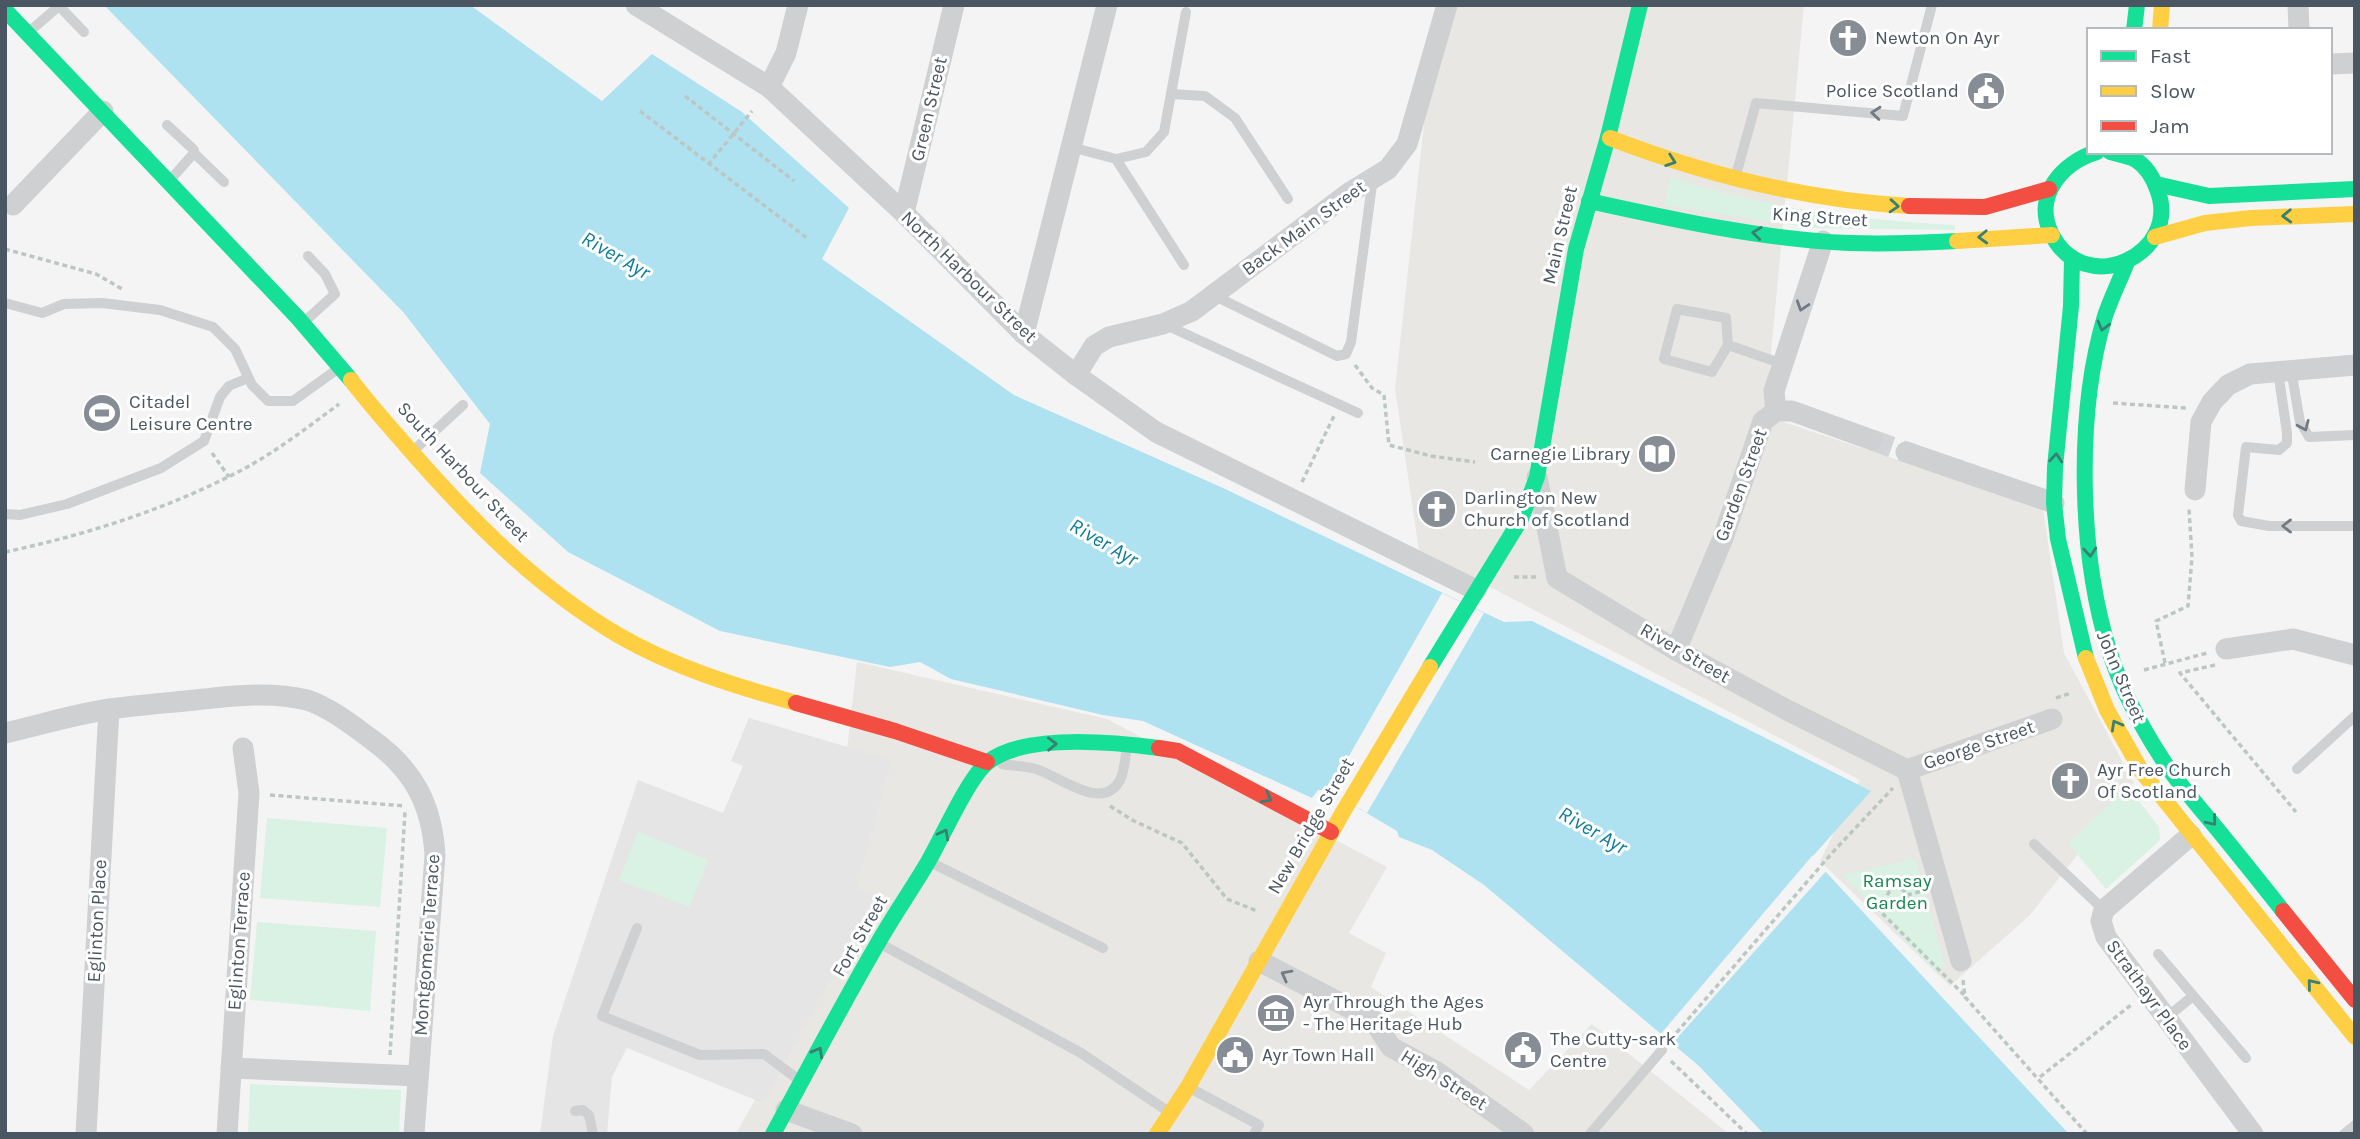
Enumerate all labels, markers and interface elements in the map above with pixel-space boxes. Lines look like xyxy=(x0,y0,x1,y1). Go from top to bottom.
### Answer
church icon: Newton On Ayr xyxy=(1827,17,1869,59)
place label: Newton On Ayr xyxy=(1875,27,1999,49)
legend xyxy=(2087,28,2332,154)
text: Fast xyxy=(2150,44,2191,68)
street label: Green Street xyxy=(906,55,952,163)
public building icon: Police Scotland xyxy=(1965,70,2007,112)
text: Slow xyxy=(2150,79,2195,103)
place label: Police Scotland xyxy=(1826,80,1959,102)
one-way arrow xyxy=(1870,106,1881,121)
text: Jam xyxy=(2150,114,2190,138)
one-way arrow xyxy=(1665,153,1677,167)
street label: Back Main Street xyxy=(1238,176,1370,280)
street label: Main Street xyxy=(1538,184,1582,286)
one-way arrow xyxy=(1889,198,1900,213)
street label: King Street xyxy=(1771,203,1869,231)
street label: North Harbour Street xyxy=(897,207,1041,347)
one-way arrow xyxy=(2281,209,2292,224)
one-way arrow xyxy=(1751,225,1762,240)
water label: River Ayr xyxy=(578,226,655,285)
one-way arrow xyxy=(1978,230,1989,245)
one-way arrow xyxy=(1796,299,1810,312)
one-way arrow xyxy=(2097,320,2111,332)
place label: Citadel Leisure Centre xyxy=(129,391,253,435)
sports icon: Citadel Leisure Centre xyxy=(81,392,123,434)
street label: South Harbour Street xyxy=(392,397,534,547)
one-way arrow xyxy=(2296,419,2310,431)
street label: Garden Street xyxy=(1710,425,1772,545)
library icon: Carnegie Library xyxy=(1636,433,1678,475)
place label: Carnegie Library xyxy=(1490,443,1630,465)
one-way arrow xyxy=(2048,453,2063,464)
place label: Darlington New Church of Scotland xyxy=(1464,487,1630,531)
church icon: Darlington New Church of Scotland xyxy=(1416,488,1458,530)
water label: River Ayr xyxy=(1066,513,1143,572)
one-way arrow xyxy=(2281,518,2291,534)
one-way arrow xyxy=(2083,546,2098,558)
street label: River Street xyxy=(1636,618,1734,688)
street label: John Street xyxy=(2092,628,2150,726)
street label: George Street xyxy=(1921,716,2037,774)
one-way arrow xyxy=(2111,720,2124,732)
one-way arrow xyxy=(1047,736,1057,752)
street label: New Bridge Street xyxy=(1263,754,1359,898)
place label: Ayr Free Church Of Scotland xyxy=(2097,759,2231,803)
church icon: Ayr Free Church Of Scotland xyxy=(2049,760,2091,802)
one-way arrow xyxy=(1260,790,1272,803)
water label: River Ayr xyxy=(1555,801,1632,860)
one-way arrow xyxy=(2203,814,2216,826)
one-way arrow xyxy=(936,829,949,841)
street label: Montgomerie Terrace xyxy=(410,853,444,1037)
street label: Eglinton Place xyxy=(83,859,111,983)
park label: Ramsay Garden xyxy=(1862,870,1932,914)
street label: Eglinton Terrace xyxy=(223,871,255,1011)
street label: Fort Street xyxy=(828,891,892,981)
street label: Strathayr Place xyxy=(2102,935,2196,1055)
one-way arrow xyxy=(1281,970,1294,983)
one-way arrow xyxy=(2308,979,2320,992)
place label: Ayr Through the Ages - The Heritage Hub xyxy=(1303,991,1484,1035)
museum icon: Ayr Through the Ages - The Heritage Hub xyxy=(1255,992,1297,1034)
place label: The Cutty-sark Centre xyxy=(1550,1028,1676,1072)
public building icon: The Cutty-sark Centre xyxy=(1502,1029,1544,1071)
public building icon: Ayr Town Hall xyxy=(1214,1034,1256,1076)
place label: Ayr Town Hall xyxy=(1262,1044,1375,1066)
street label: High Street xyxy=(1397,1045,1491,1115)
one-way arrow xyxy=(810,1047,823,1060)

